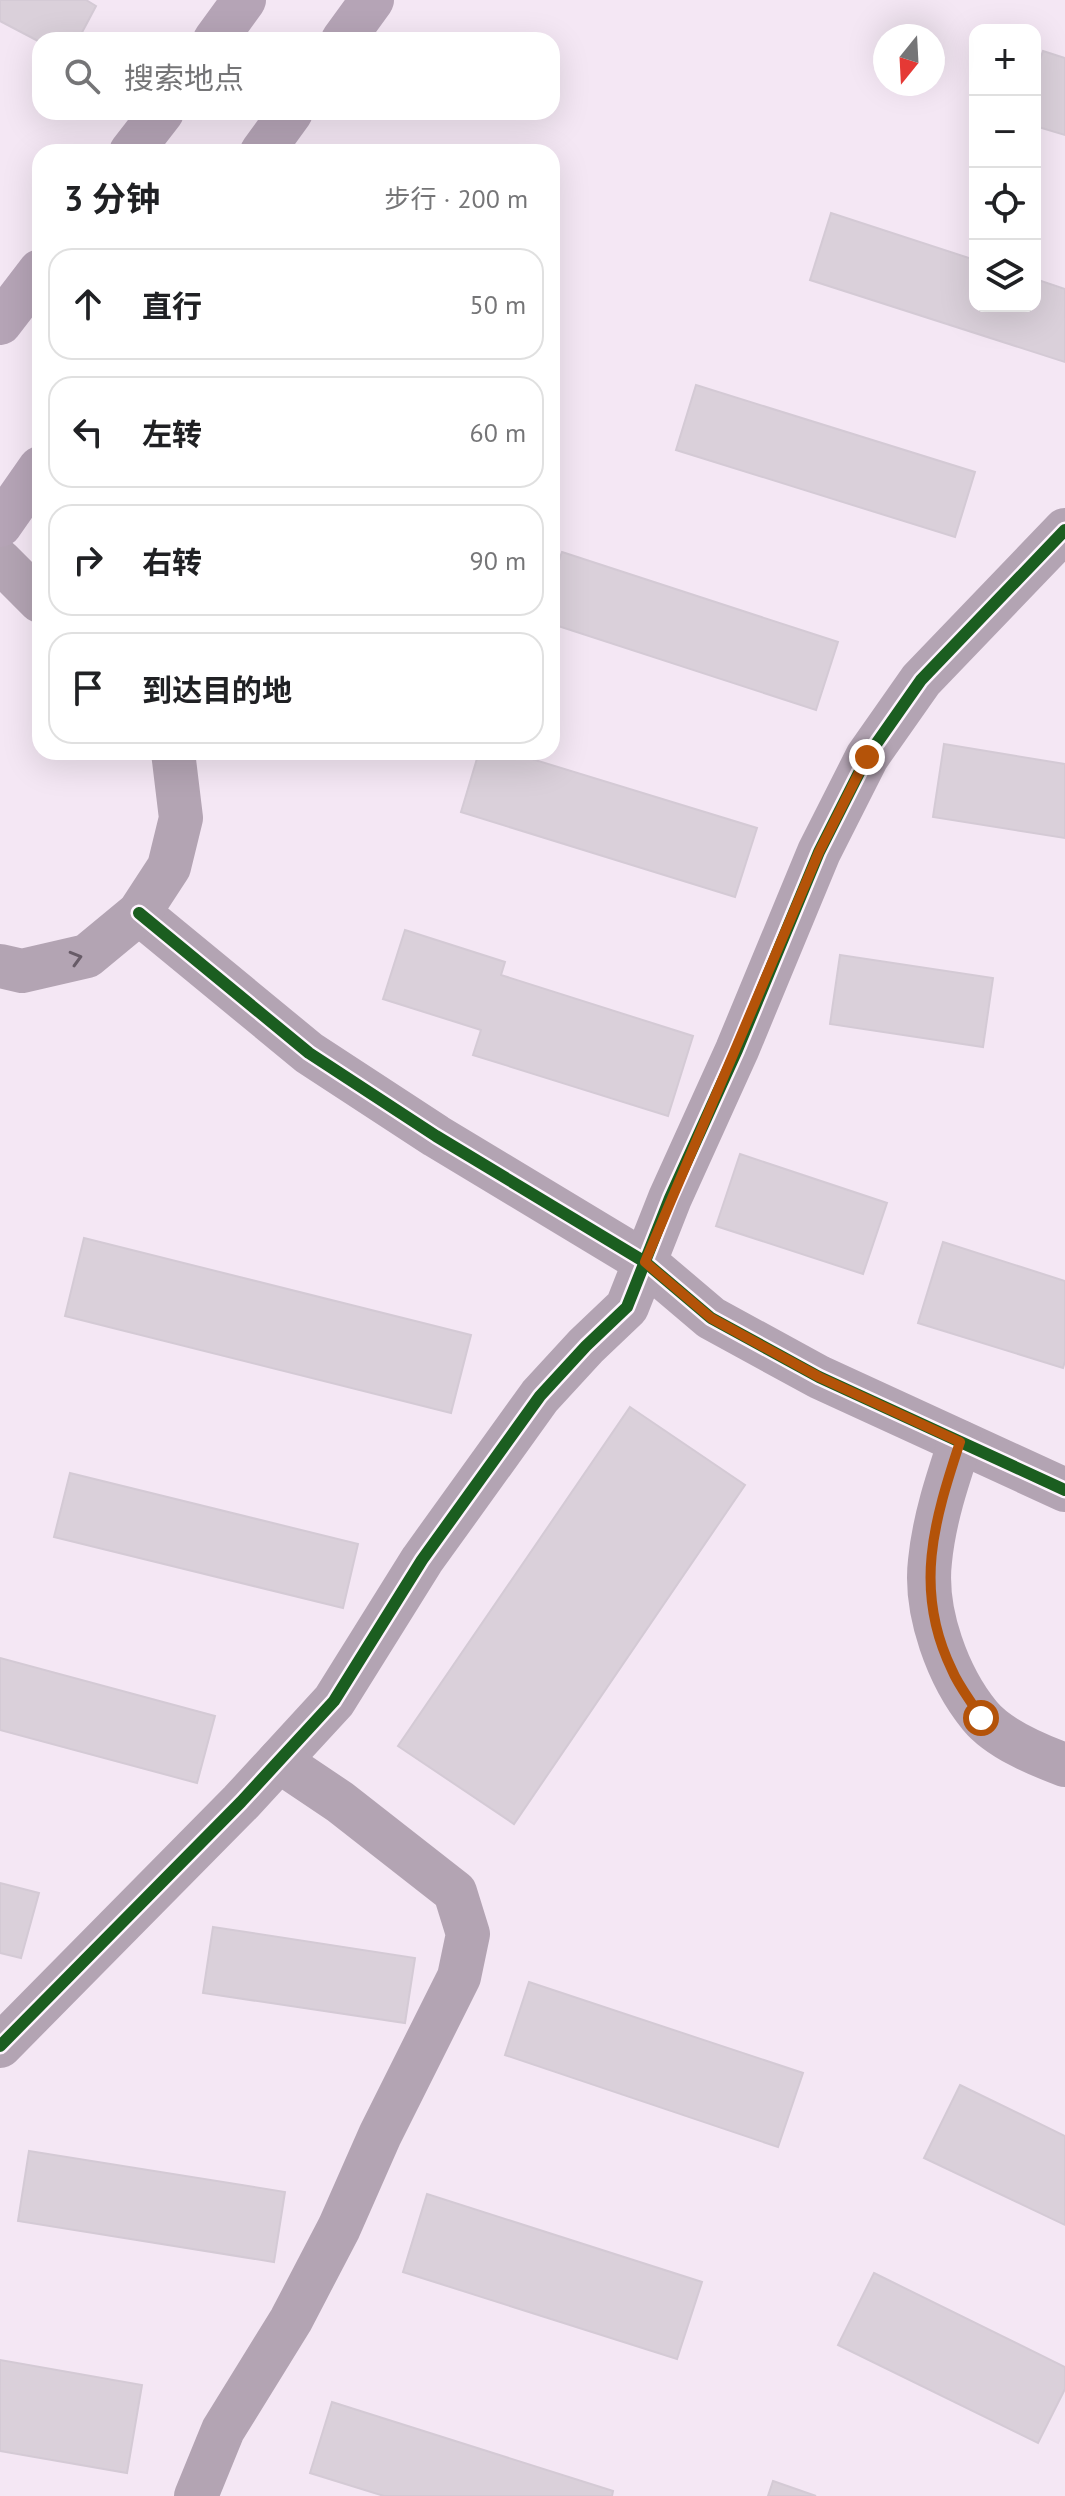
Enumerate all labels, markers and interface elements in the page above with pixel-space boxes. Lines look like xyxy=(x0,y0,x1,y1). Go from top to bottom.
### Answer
north arrow xyxy=(873,24,945,96)
map controls xyxy=(969,24,1041,312)
button: + xyxy=(969,24,1041,96)
search box xyxy=(32,32,560,120)
icon: search xyxy=(60,54,104,98)
text: 搜索地点 xyxy=(124,58,244,97)
button: − xyxy=(969,96,1041,168)
button: locate xyxy=(969,168,1041,240)
text: 3 分钟 xyxy=(64,176,160,220)
text: 步行 · 200 m xyxy=(385,182,528,215)
button: layers xyxy=(969,240,1041,312)
icon: ahead xyxy=(66,282,110,326)
text: 直行 xyxy=(142,286,202,325)
text: 50 m xyxy=(470,288,526,321)
icon: left xyxy=(66,410,110,454)
text: 左转 xyxy=(142,414,202,453)
text: 60 m xyxy=(470,416,526,449)
icon: right xyxy=(66,538,110,582)
text: 右转 xyxy=(142,542,202,581)
text: 90 m xyxy=(470,544,526,577)
icon: arrive xyxy=(66,666,110,710)
text: 到达目的地 xyxy=(142,670,292,709)
route end xyxy=(849,739,885,775)
one-way arrow xyxy=(68,951,82,967)
route start xyxy=(963,1700,999,1736)

